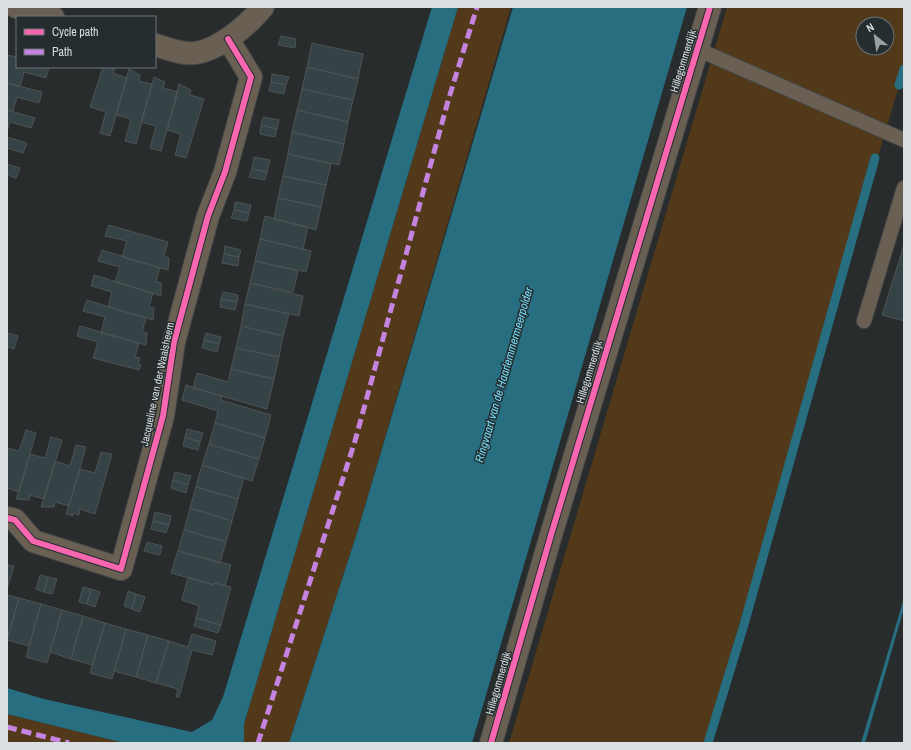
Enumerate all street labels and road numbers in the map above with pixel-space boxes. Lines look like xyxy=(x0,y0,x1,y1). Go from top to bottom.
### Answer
street label: Hillegommerdijk xyxy=(667,27,699,94)
street label: Jacqueline van der Waalsheem xyxy=(137,321,177,447)
street label: Hillegommerdijk xyxy=(573,338,605,405)
street label: Hillegommerdijk xyxy=(482,649,514,716)

